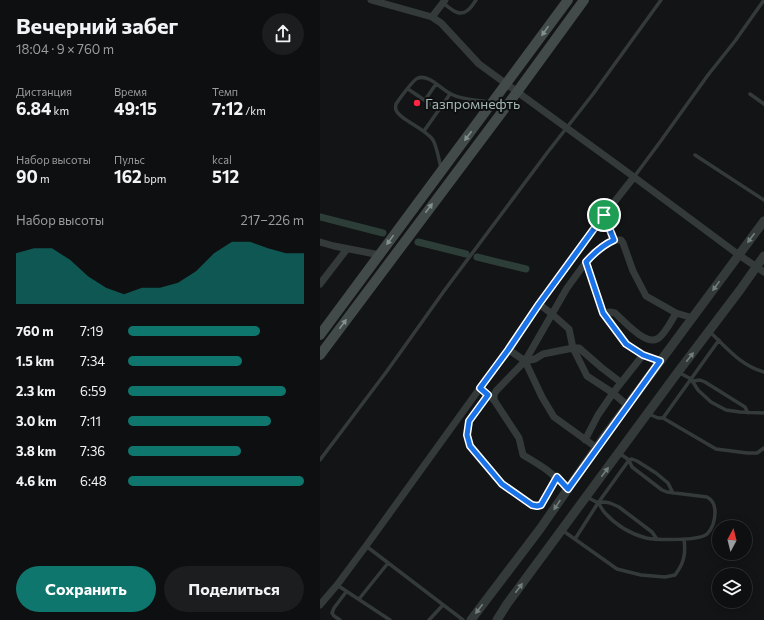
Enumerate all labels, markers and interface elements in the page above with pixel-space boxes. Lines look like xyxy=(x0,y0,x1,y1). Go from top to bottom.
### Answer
text: Вечерний забег xyxy=(16,12,178,39)
button: share xyxy=(262,13,304,55)
one-way arrow xyxy=(541,26,549,37)
text: 18:04 · 9 × 760 m xyxy=(16,41,114,57)
text: Дистанция xyxy=(16,85,72,98)
text: Время xyxy=(114,85,147,98)
text: Темп xyxy=(212,85,238,98)
place label: Газпромнефть xyxy=(425,95,520,112)
text: 6.84 xyxy=(16,98,51,119)
text: 49:15 xyxy=(114,98,157,119)
text: 7:12 xyxy=(212,98,243,119)
marker: Газпромнефть xyxy=(412,98,422,108)
text: km xyxy=(51,104,69,117)
text: /km xyxy=(243,104,266,117)
one-way arrow xyxy=(463,130,472,141)
text: Набор высоты xyxy=(16,153,91,166)
text: Пульс xyxy=(114,153,145,166)
text: kcal xyxy=(212,153,232,166)
text: 90 xyxy=(16,166,38,187)
text: 162 xyxy=(114,166,142,187)
text: 512 xyxy=(212,166,239,187)
text: m xyxy=(38,172,50,185)
text: bpm xyxy=(142,172,166,185)
pin xyxy=(587,198,621,232)
one-way arrow xyxy=(425,203,434,214)
icon: arrive xyxy=(593,204,615,226)
text: Набор высоты xyxy=(16,212,104,228)
text: 217–226 m xyxy=(241,212,304,228)
one-way arrow xyxy=(748,233,756,243)
one-way arrow xyxy=(386,235,394,246)
one-way arrow xyxy=(712,281,720,292)
one-way arrow xyxy=(339,318,347,329)
text: 760 m xyxy=(16,323,54,339)
text: 7:19 xyxy=(80,323,103,339)
one-way arrow xyxy=(686,351,695,362)
text: 1.5 km xyxy=(16,353,54,369)
text: 7:34 xyxy=(80,353,105,369)
text: 2.3 km xyxy=(16,383,56,399)
text: 6:59 xyxy=(80,383,106,399)
text: 3.0 km xyxy=(16,413,57,429)
text: 7:11 xyxy=(80,413,101,429)
text: 3.8 km xyxy=(16,443,56,459)
text: 7:36 xyxy=(80,443,105,459)
one-way arrow xyxy=(601,467,609,478)
text: 4.6 km xyxy=(16,473,57,489)
text: 6:48 xyxy=(80,473,107,489)
one-way arrow xyxy=(553,499,561,510)
north arrow xyxy=(712,520,752,560)
map controls xyxy=(712,520,752,608)
button: Сохранить xyxy=(16,566,156,612)
button: Поделиться xyxy=(164,566,304,612)
button: layers xyxy=(712,568,752,608)
one-way arrow xyxy=(515,583,523,593)
one-way arrow xyxy=(475,603,483,614)

